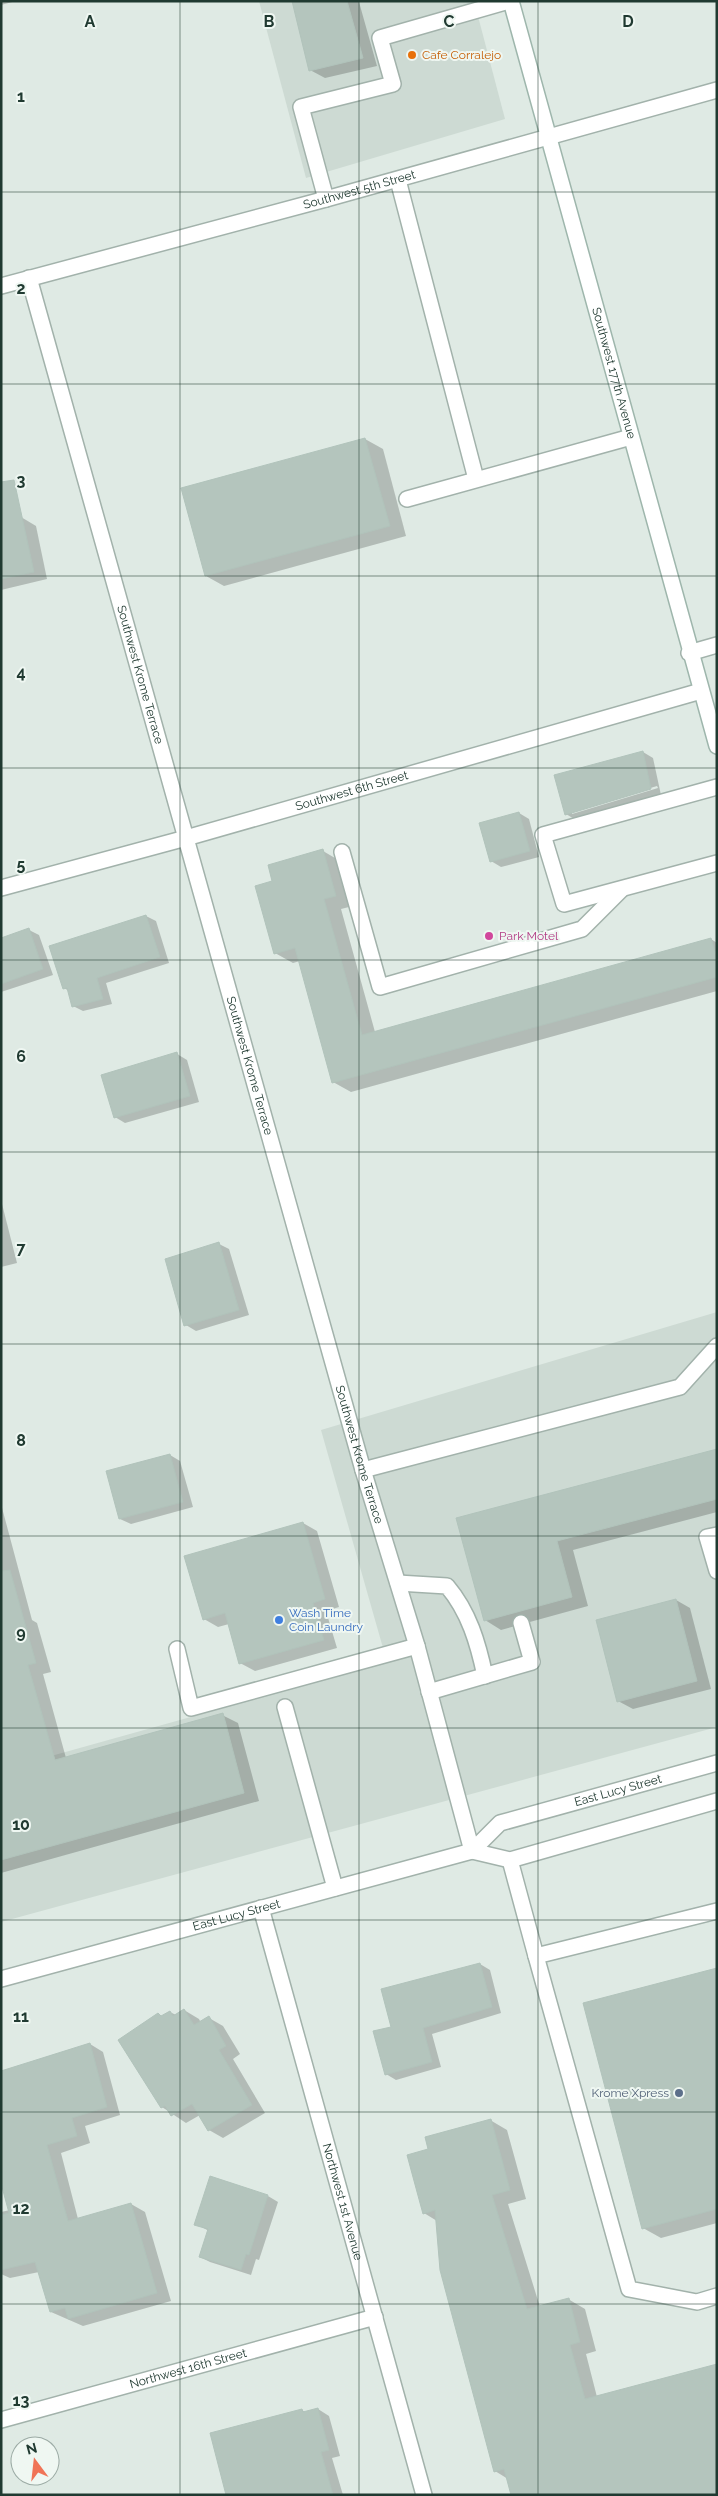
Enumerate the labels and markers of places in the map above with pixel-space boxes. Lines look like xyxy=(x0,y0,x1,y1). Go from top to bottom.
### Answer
place label: Cafe Corralejo xyxy=(422,48,501,62)
marker: Cafe Corralejo xyxy=(406,49,418,61)
place label: Park Motel xyxy=(499,929,559,943)
marker: Park Motel xyxy=(483,930,495,942)
place label: Wash Time Coin Laundry xyxy=(289,1606,363,1634)
marker: Wash Time Coin Laundry xyxy=(273,1614,285,1626)
place label: Krome Xpress xyxy=(592,2086,669,2100)
marker: Krome Xpress xyxy=(673,2087,685,2099)

